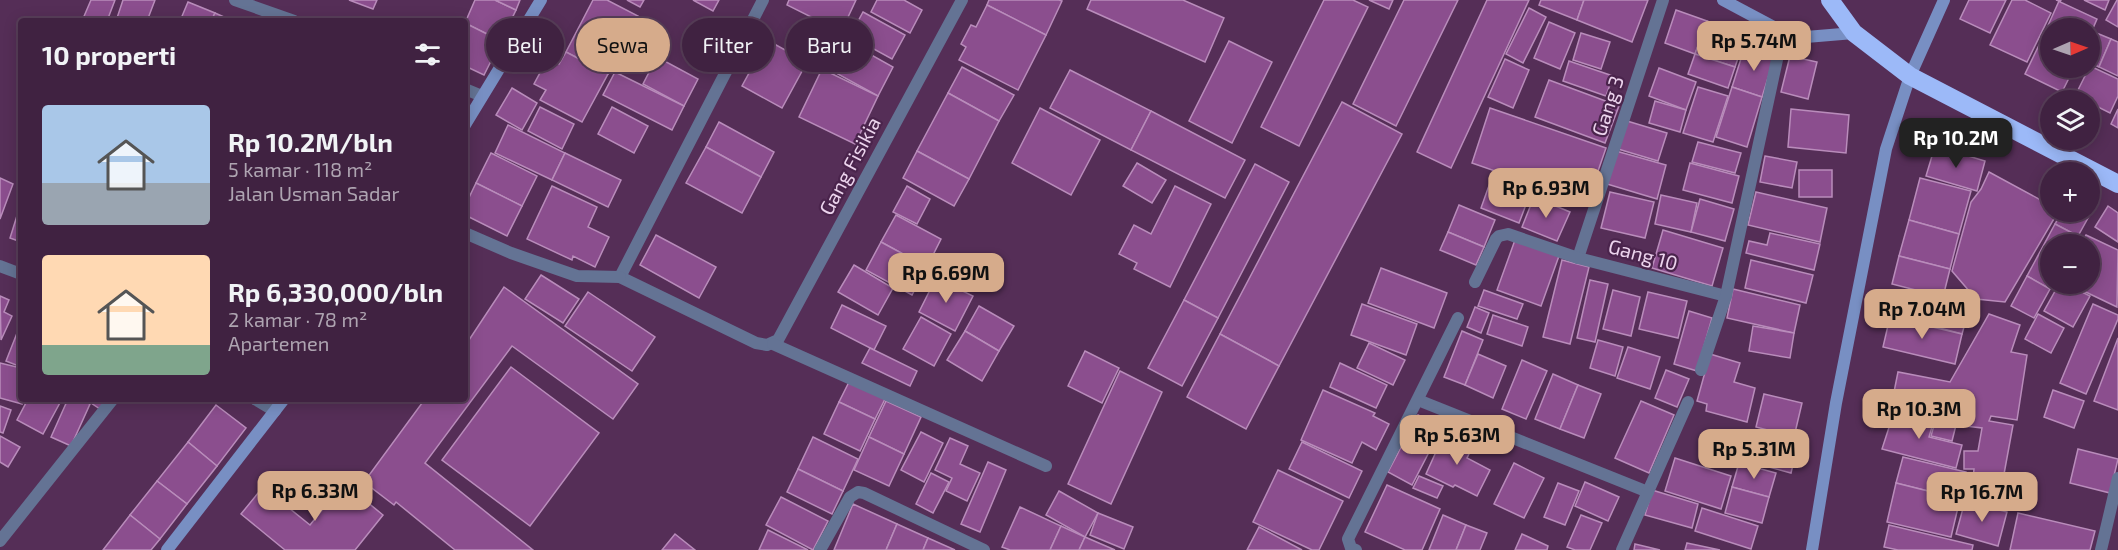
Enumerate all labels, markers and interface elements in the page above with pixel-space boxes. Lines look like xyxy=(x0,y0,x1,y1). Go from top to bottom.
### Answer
chip: Beli xyxy=(486,18,564,72)
chip: Sewa xyxy=(576,18,670,72)
chip: Filter xyxy=(682,18,774,72)
chip: Baru xyxy=(786,18,873,72)
north arrow xyxy=(2040,18,2100,78)
map controls xyxy=(2040,18,2100,294)
pin: Rp 5.74M xyxy=(1692,21,1816,72)
text: Rp 5.74M xyxy=(1711,28,1797,52)
icon: filters xyxy=(411,38,444,71)
text: 10 properti xyxy=(42,39,176,70)
street label: Gang 3 xyxy=(1586,73,1628,139)
button: layers xyxy=(2040,90,2100,150)
street label: Gang Fisikia xyxy=(813,112,885,219)
pin: Rp 10.2M xyxy=(1894,118,2018,169)
text: Rp 10.2M xyxy=(1913,125,1999,149)
text: Rp 10.2M/bln xyxy=(228,126,393,157)
icon: home xyxy=(90,129,162,201)
text: 5 kamar · 118 m² xyxy=(228,157,372,181)
button: + xyxy=(2040,162,2100,222)
pin: Rp 6.93M xyxy=(1484,168,1608,219)
text: Rp 6.93M xyxy=(1502,175,1590,199)
text: Jalan Usman Sadar xyxy=(228,181,400,205)
street label: Gang 10 xyxy=(1606,233,1681,275)
button: − xyxy=(2040,234,2100,294)
pin: Rp 6.69M xyxy=(884,253,1008,304)
text: Rp 6.69M xyxy=(902,260,990,284)
text: Rp 6,330,000/bln xyxy=(228,276,443,307)
icon: home xyxy=(90,279,162,351)
pin: Rp 7.04M xyxy=(1860,289,1984,340)
text: Rp 7.04M xyxy=(1878,296,1966,320)
text: 2 kamar · 78 m² xyxy=(228,307,367,331)
text: Apartemen xyxy=(228,331,329,355)
pin: Rp 10.3M xyxy=(1857,389,1981,440)
text: Rp 10.3M xyxy=(1876,396,1962,420)
pin: Rp 5.63M xyxy=(1395,415,1519,466)
text: Rp 5.63M xyxy=(1414,422,1500,446)
pin: Rp 5.31M xyxy=(1692,429,1816,480)
text: Rp 5.31M xyxy=(1712,436,1796,460)
pin: Rp 6.33M xyxy=(253,471,377,522)
pin: Rp 16.7M xyxy=(1920,472,2044,523)
text: Rp 6.33M xyxy=(272,478,358,502)
text: Rp 16.7M xyxy=(1941,479,2023,503)

